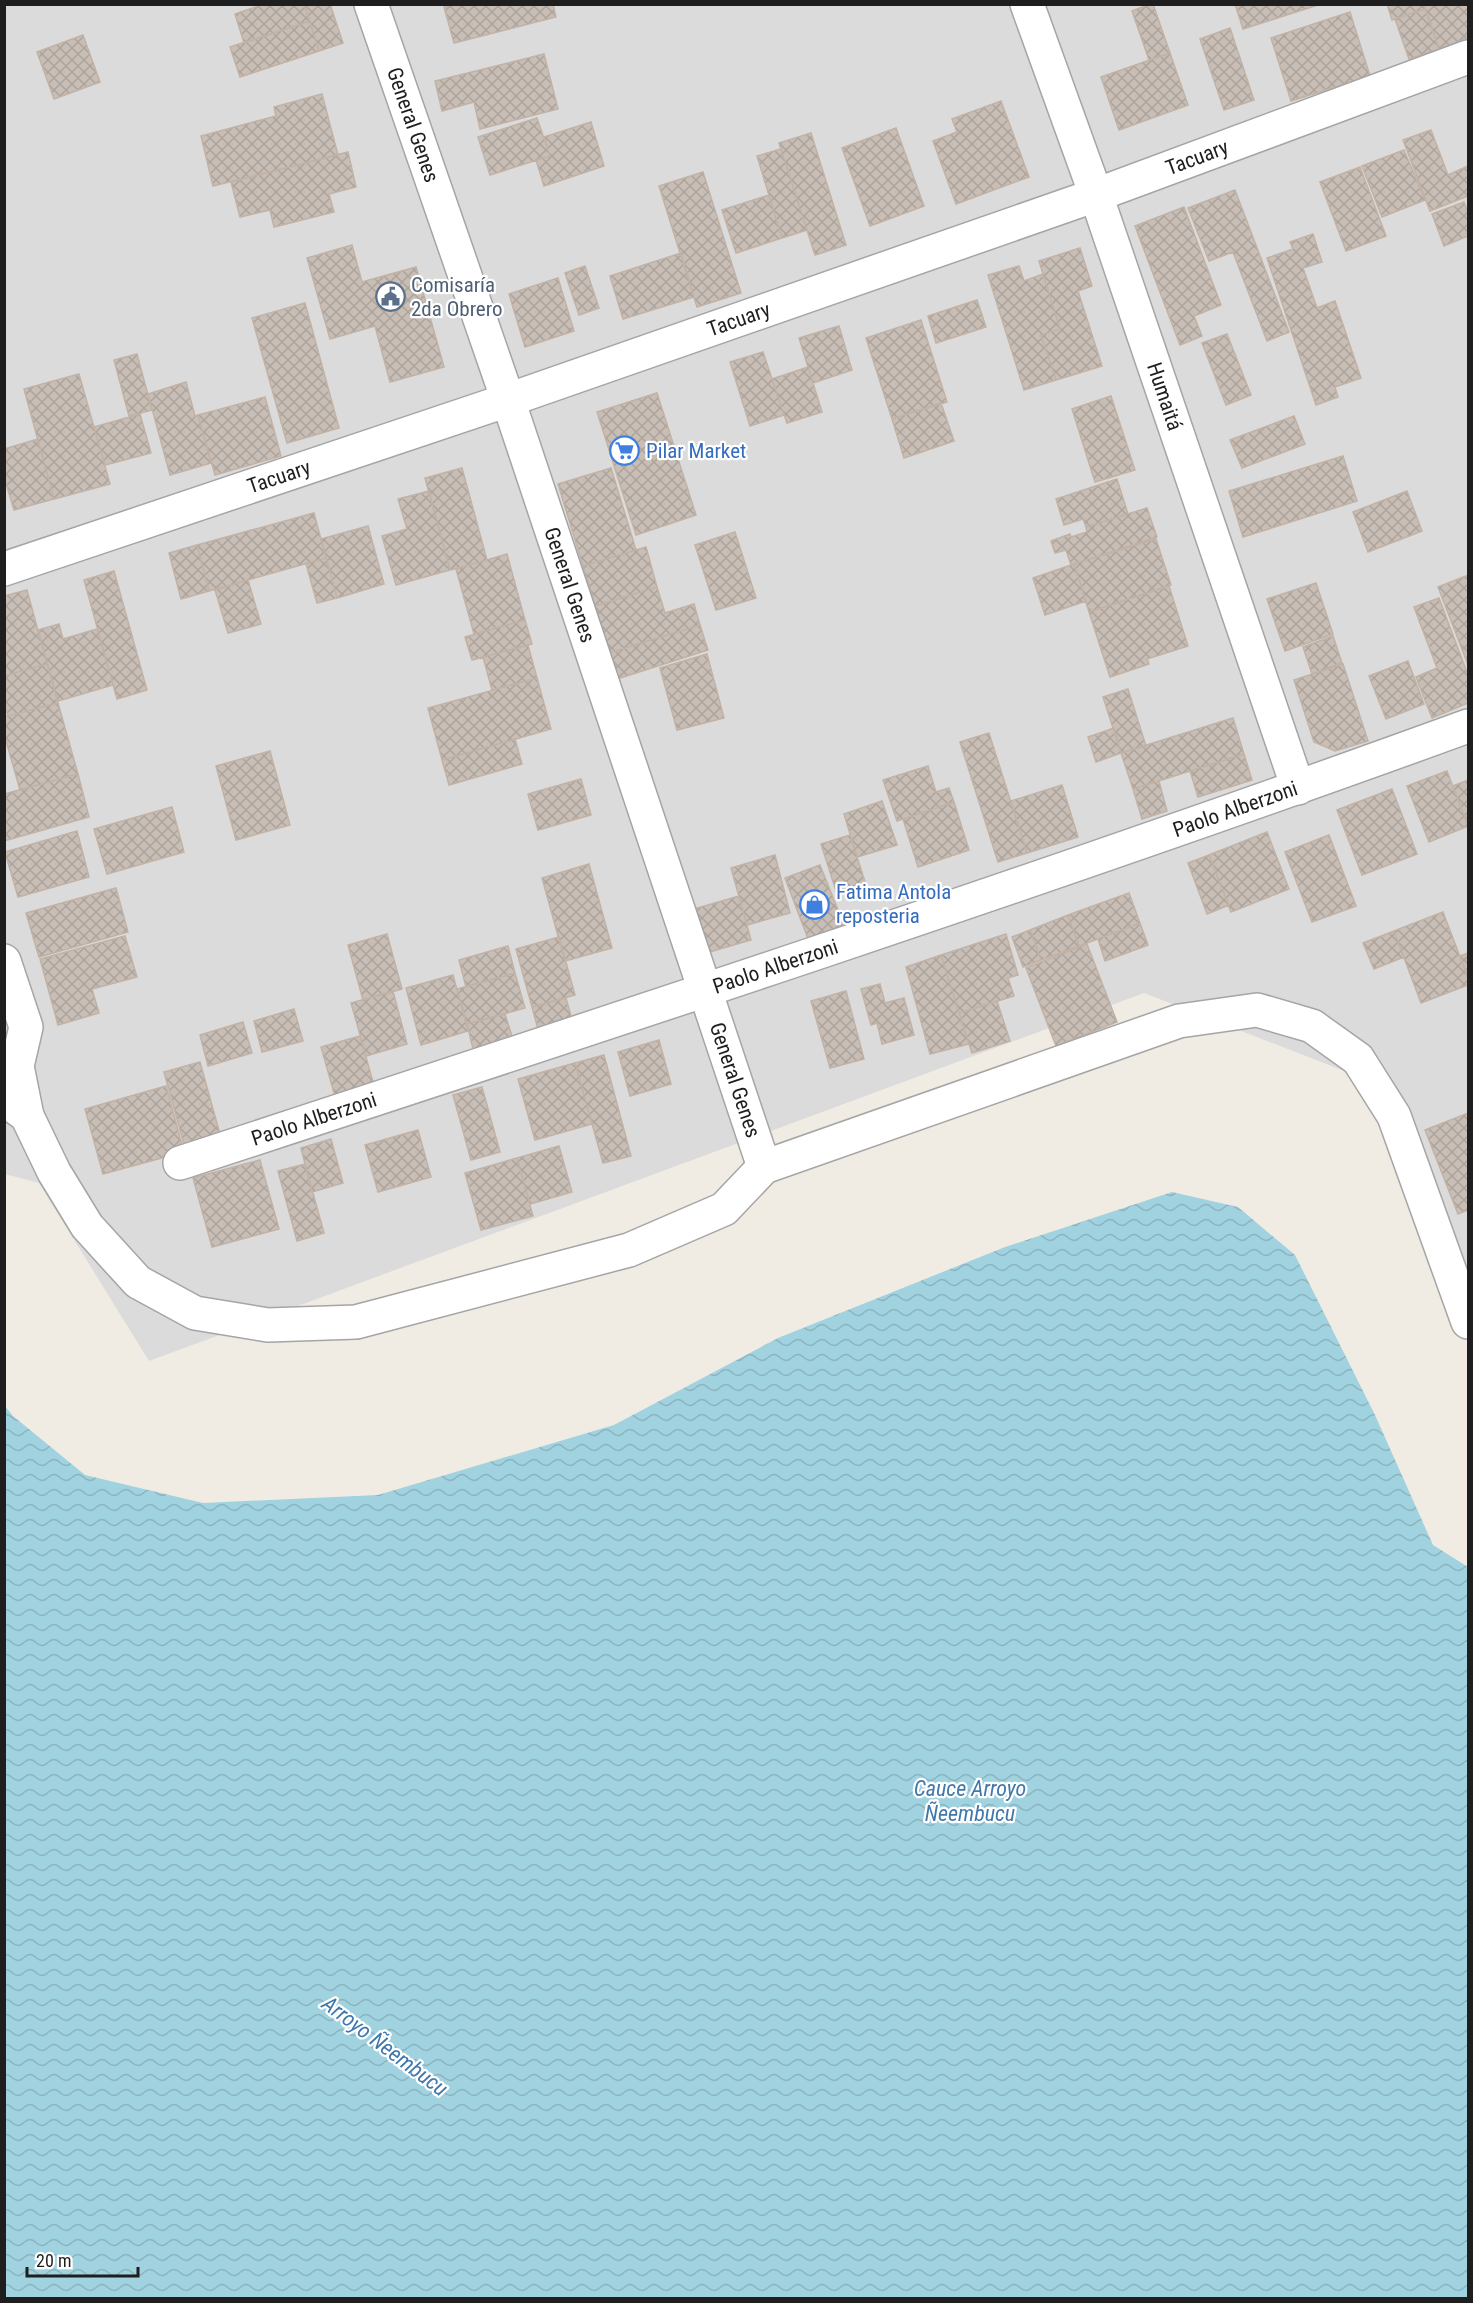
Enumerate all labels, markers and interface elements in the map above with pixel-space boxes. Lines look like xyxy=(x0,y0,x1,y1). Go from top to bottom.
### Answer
street label: General Genes xyxy=(382,64,444,186)
street label: Tacuary xyxy=(1162,135,1232,180)
place label: Comisaría 2da Obrero xyxy=(411,273,502,321)
public building icon: Comisaría 2da Obrero xyxy=(374,281,406,313)
street label: Tacuary xyxy=(704,297,774,342)
street label: Humaitá xyxy=(1142,359,1187,434)
supermarket icon: Pilar Market xyxy=(609,435,641,467)
place label: Pilar Market xyxy=(646,439,746,463)
street label: Tacuary xyxy=(244,455,314,499)
street label: General Genes xyxy=(539,524,600,646)
street label: Paolo Alberzoni xyxy=(1170,776,1301,842)
place label: Fatima Antola reposteria xyxy=(836,880,951,928)
shop icon: Fatima Antola reposteria xyxy=(799,888,831,920)
street label: Paolo Alberzoni xyxy=(710,935,841,999)
street label: General Genes xyxy=(705,1019,765,1141)
street label: Paolo Alberzoni xyxy=(248,1087,380,1151)
water label: Cauce Arroyo Ñeembucu xyxy=(914,1776,1026,1826)
water label: Arroyo Ñeembucu xyxy=(317,1990,453,2101)
scale bar xyxy=(27,2240,138,2278)
text: 20 m xyxy=(36,2250,71,2271)

